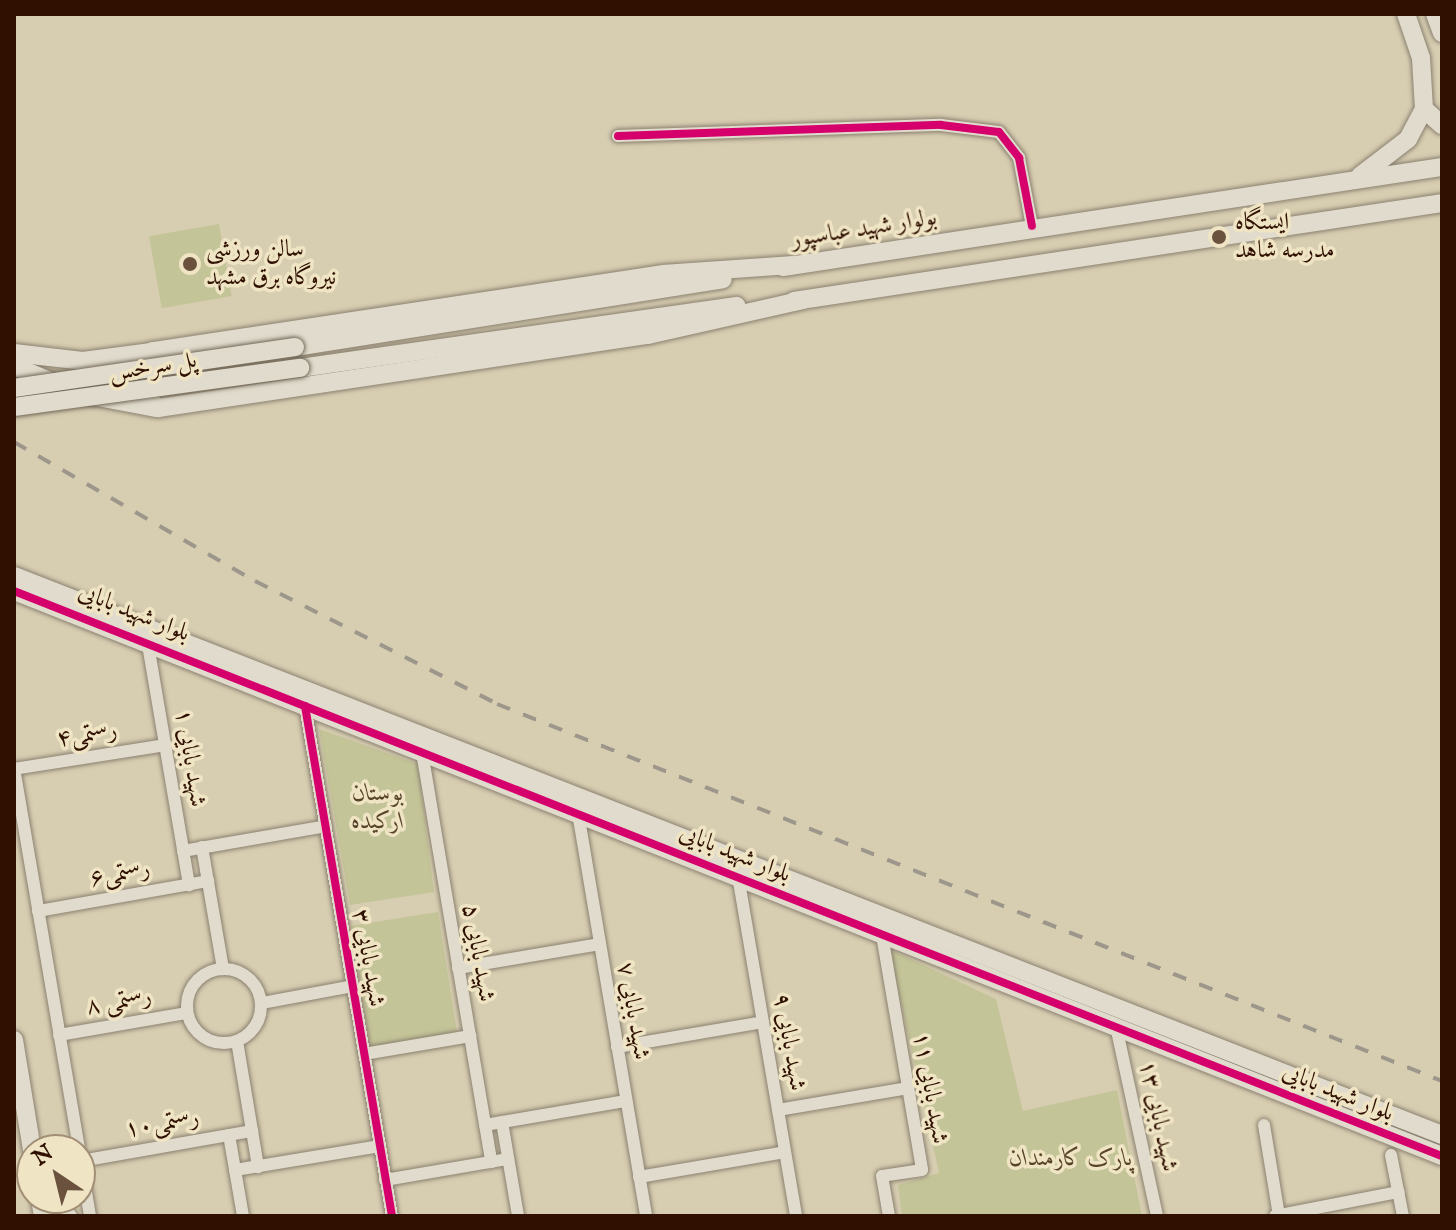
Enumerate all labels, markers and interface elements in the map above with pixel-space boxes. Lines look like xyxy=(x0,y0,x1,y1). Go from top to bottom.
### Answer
street label: بولوار شهید عباسپور xyxy=(789,203,939,255)
place label: ایستگاه مدرسه شاهد xyxy=(1235,209,1334,265)
marker: ایستگاه مدرسه شاهد xyxy=(1210,228,1228,246)
place label: سالن ورزشی نیروگاه برق مشهد xyxy=(206,236,336,292)
marker: سالن ورزشی نیروگاه برق مشهد xyxy=(181,255,199,273)
street label: پل سرخس xyxy=(107,346,199,388)
street label: بلوار شهید بابایی xyxy=(74,578,194,648)
street label: شهید بابایی ۱ xyxy=(168,707,212,809)
street label: رستمی۴ xyxy=(55,716,119,754)
park label: بوستان ارکیده xyxy=(351,780,405,836)
street label: بلوار شهید بابایی xyxy=(675,819,795,889)
street label: رستمی۶ xyxy=(88,855,152,893)
street label: شهید بابایی ۵ xyxy=(455,902,501,1004)
street label: شهید بابایی ۳ xyxy=(345,907,391,1009)
street label: شهید بابایی ۷ xyxy=(610,960,656,1062)
street label: رستمی ۸ xyxy=(84,982,154,1022)
street label: شهید بابایی ۹ xyxy=(766,991,812,1093)
street label: شهید بابایی ۱۱ xyxy=(906,1030,954,1146)
street label: شهید بابایی ۱۳ xyxy=(1132,1058,1184,1174)
street label: بلوار شهید بابایی xyxy=(1278,1058,1398,1128)
street label: رستمی۱۰ xyxy=(123,1103,201,1145)
north arrow xyxy=(16,1134,96,1214)
text: N xyxy=(28,1139,59,1173)
park label: پارک کارمندان xyxy=(1009,1145,1133,1173)

